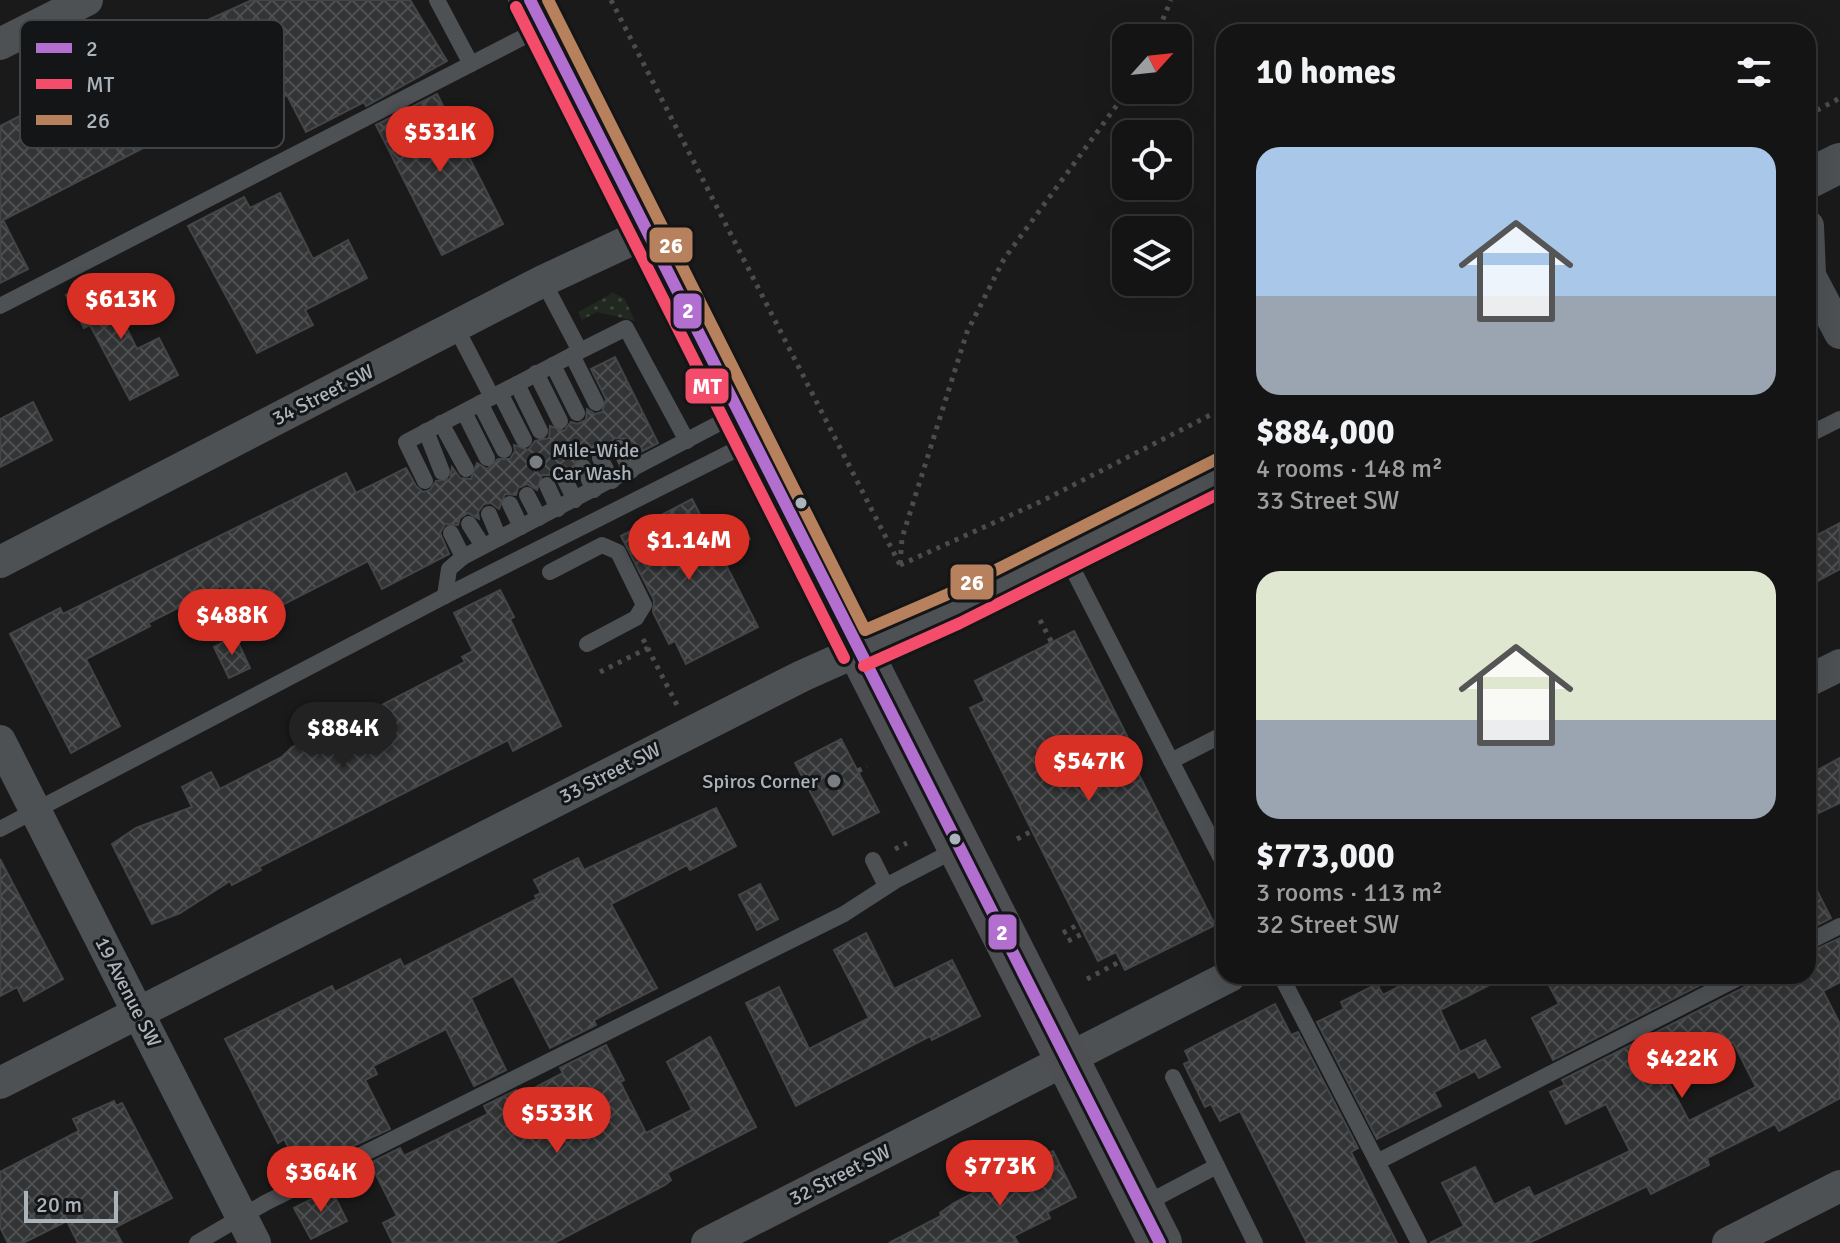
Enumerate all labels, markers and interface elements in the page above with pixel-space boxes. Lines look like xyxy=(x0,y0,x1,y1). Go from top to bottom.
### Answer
legend xyxy=(20,20,284,148)
north arrow xyxy=(1112,24,1192,104)
map controls xyxy=(1112,24,1192,296)
text: 2 xyxy=(86,35,98,62)
icon: filters xyxy=(1732,50,1776,94)
text: 10 homes xyxy=(1256,51,1396,93)
text: MT xyxy=(86,71,114,98)
pin: $531K xyxy=(384,106,496,174)
text: 26 xyxy=(86,107,110,134)
text: $531K xyxy=(404,116,476,148)
button: locate xyxy=(1112,120,1192,200)
icon: home xyxy=(1444,199,1588,343)
button: layers xyxy=(1112,216,1192,296)
line badge: 26 xyxy=(648,226,694,264)
text: 26 xyxy=(659,232,683,259)
pin: $613K xyxy=(65,273,177,341)
text: $613K xyxy=(85,283,157,315)
line badge: 2 xyxy=(672,292,703,330)
text: 2 xyxy=(682,297,694,324)
street label: 34 Street SW xyxy=(268,359,378,431)
line badge: MT xyxy=(684,367,730,405)
text: MT xyxy=(692,373,722,400)
text: $884,000 xyxy=(1256,411,1395,453)
place label: Mile-Wide Car Wash xyxy=(552,438,639,486)
marker: Mile-Wide Car Wash xyxy=(527,453,545,471)
text: 4 rooms · 148 m² xyxy=(1256,453,1443,485)
text: 33 Street SW xyxy=(1256,485,1399,517)
unlabelled marker xyxy=(793,495,809,511)
pin: $1.14M xyxy=(624,514,754,582)
text: $1.14M xyxy=(646,524,732,556)
line badge: 26 xyxy=(949,563,995,601)
text: 26 xyxy=(960,569,984,596)
pin: $488K xyxy=(176,589,288,657)
text: $488K xyxy=(196,599,268,631)
icon: home xyxy=(1444,623,1588,767)
pin: $884K xyxy=(287,702,399,770)
text: $884K xyxy=(307,712,379,744)
pin: $547K xyxy=(1033,735,1145,803)
street label: 33 Street SW xyxy=(555,737,665,809)
text: $547K xyxy=(1053,745,1125,777)
place label: Spiros Corner xyxy=(702,769,819,794)
marker: Spiros Corner xyxy=(825,772,843,790)
unlabelled marker xyxy=(947,831,963,847)
text: $773,000 xyxy=(1256,835,1395,877)
text: 3 rooms · 113 m² xyxy=(1256,877,1443,909)
text: 32 Street SW xyxy=(1256,909,1399,941)
line badge: 2 xyxy=(987,913,1018,951)
text: 2 xyxy=(996,919,1008,946)
street label: 19 Avenue SW xyxy=(89,933,167,1051)
pin: $422K xyxy=(1626,1032,1738,1100)
text: $422K xyxy=(1646,1042,1718,1074)
pin: $533K xyxy=(501,1087,613,1155)
text: $533K xyxy=(521,1097,593,1129)
street label: 32 Street SW xyxy=(785,1139,895,1211)
pin: $773K xyxy=(944,1140,1056,1208)
pin: $364K xyxy=(265,1146,377,1214)
text: $773K xyxy=(964,1150,1036,1182)
text: $364K xyxy=(285,1156,357,1188)
scale bar xyxy=(24,1187,118,1223)
text: 20 m xyxy=(36,1191,82,1218)

